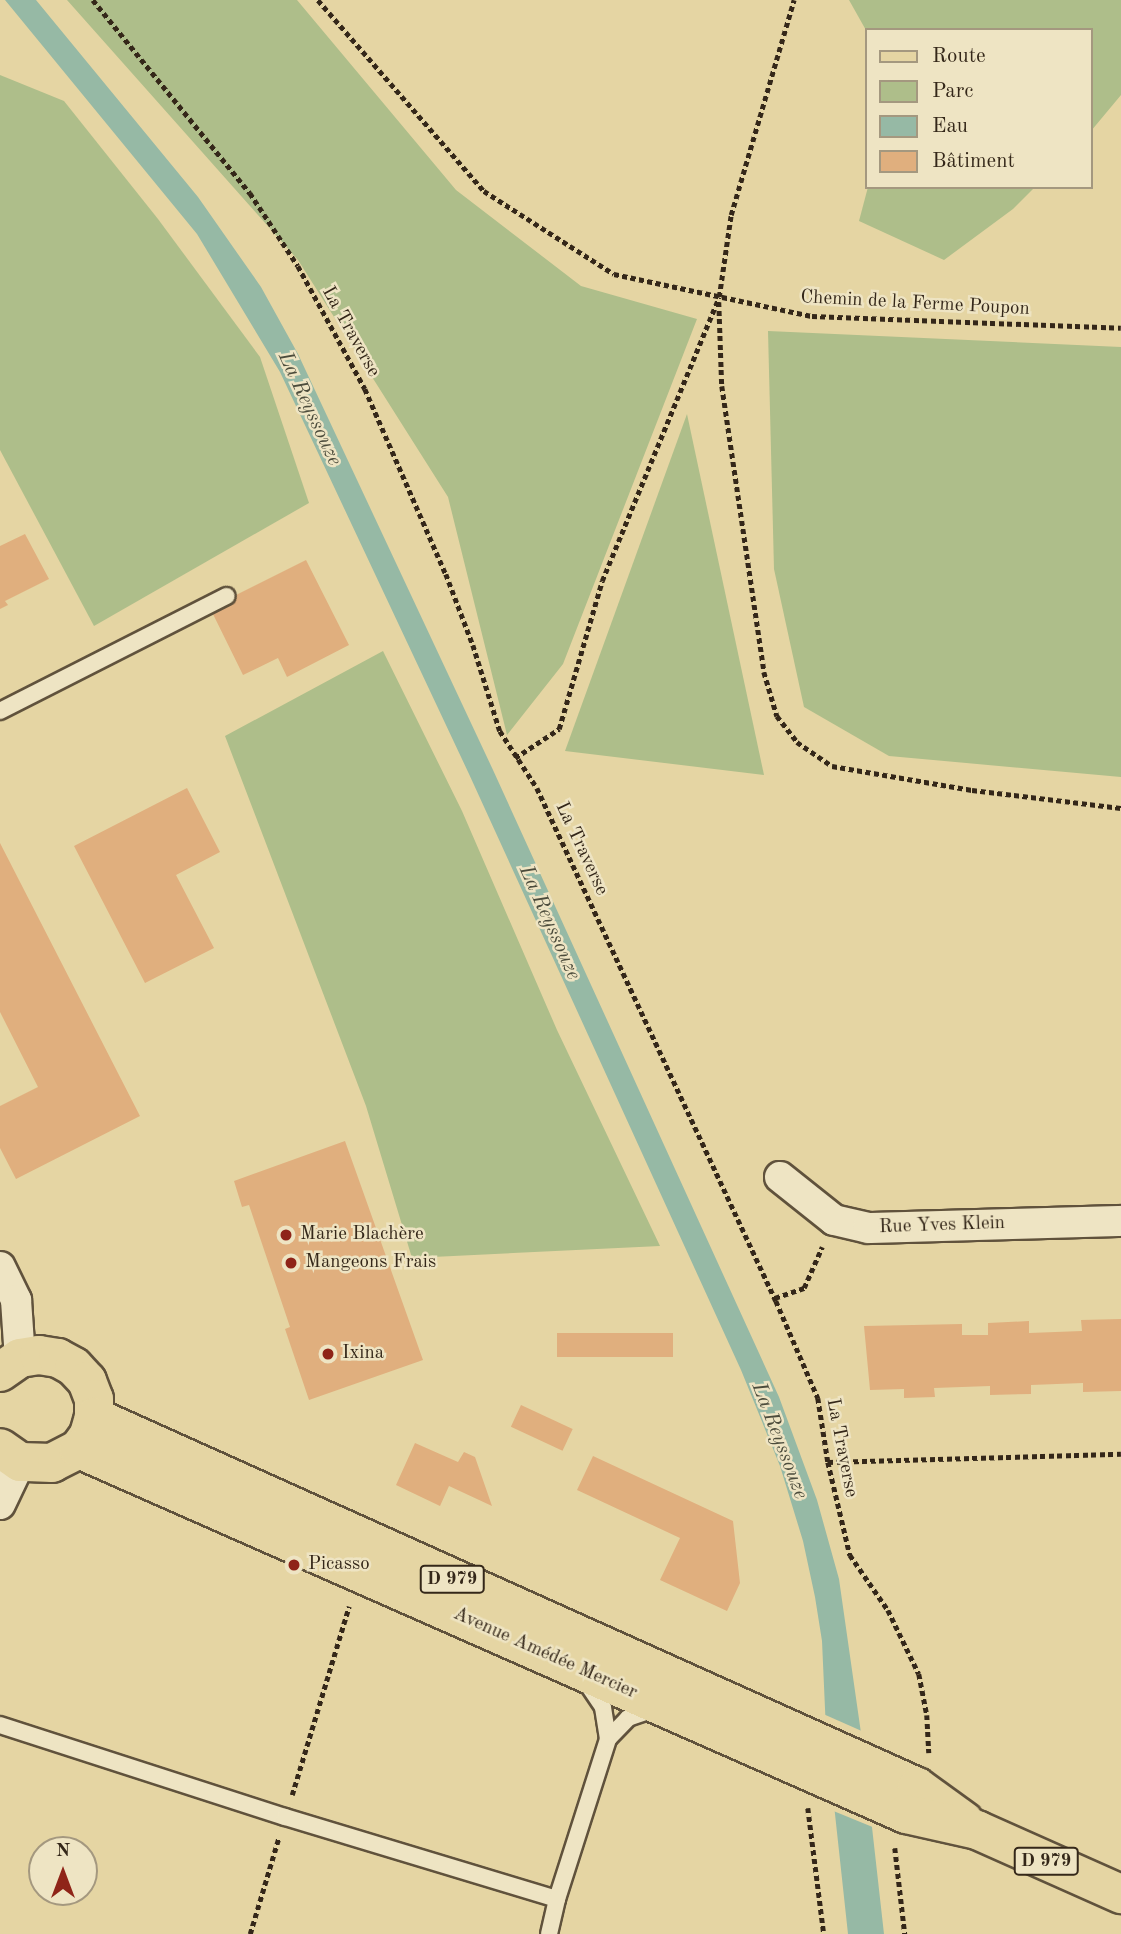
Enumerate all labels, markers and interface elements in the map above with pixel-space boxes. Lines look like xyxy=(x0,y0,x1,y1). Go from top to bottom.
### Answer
legend xyxy=(866,28,1093,189)
text: Route xyxy=(932,46,986,67)
text: Parc xyxy=(932,81,974,102)
text: Eau xyxy=(932,116,968,137)
text: Bâtiment xyxy=(932,151,1015,172)
street label: La Traverse xyxy=(316,283,384,381)
street label: Chemin de la Ferme Poupon xyxy=(800,287,1030,321)
water label: La Reyssouze xyxy=(272,348,346,470)
street label: La Traverse xyxy=(549,799,613,899)
water label: La Reyssouze xyxy=(512,862,586,984)
street label: Rue Yves Klein xyxy=(879,1212,1005,1240)
place label: Marie Blachère xyxy=(300,1224,424,1246)
marker: Marie Blachère xyxy=(278,1227,294,1243)
place label: Mangeons Frais xyxy=(305,1252,436,1274)
marker: Mangeons Frais xyxy=(283,1255,299,1271)
place label: Ixina xyxy=(342,1343,384,1365)
marker: Ixina xyxy=(320,1346,336,1362)
water label: La Reyssouze xyxy=(745,1379,813,1503)
street label: La Traverse xyxy=(820,1397,862,1499)
place label: Picasso xyxy=(308,1554,370,1576)
marker: Picasso xyxy=(286,1557,302,1573)
road number: D 979 xyxy=(419,1564,485,1594)
street label: Avenue Amédée Mercier xyxy=(449,1603,641,1705)
north arrow xyxy=(28,1836,98,1906)
text: N xyxy=(56,1842,70,1861)
road number: D 979 xyxy=(1013,1846,1079,1875)

